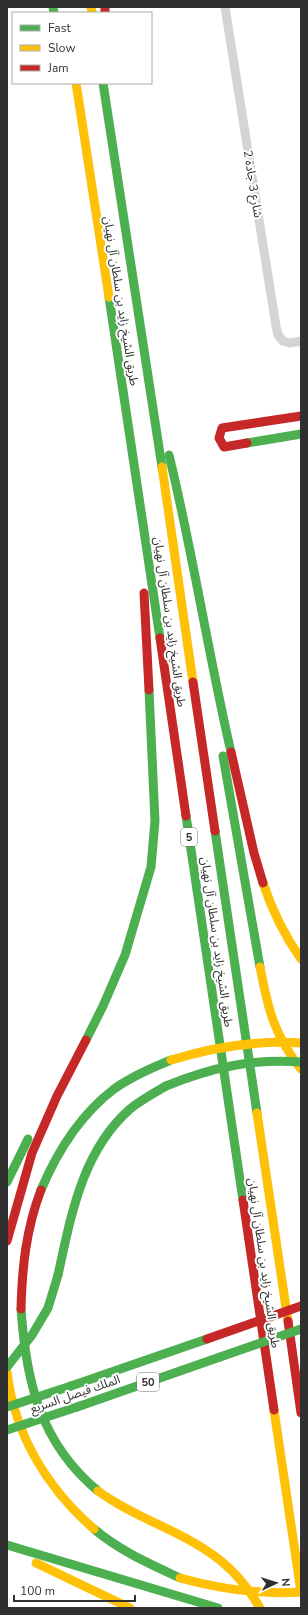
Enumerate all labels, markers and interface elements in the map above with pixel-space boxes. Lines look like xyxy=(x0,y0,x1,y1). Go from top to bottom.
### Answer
legend xyxy=(12,12,152,84)
text: Fast xyxy=(48,20,71,36)
text: Slow xyxy=(48,40,76,56)
text: Jam xyxy=(47,60,69,76)
street label: شارع 3 جادة 2 xyxy=(239,149,266,219)
street label: طريق الشيخ زايد بن سلطان آل نهيان xyxy=(99,215,142,387)
street label: طريق الشيخ زايد بن سلطان آل نهيان xyxy=(149,536,190,708)
road number: 5 xyxy=(181,828,197,846)
street label: طريق الشيخ زايد بن سلطان آل نهيان xyxy=(196,856,237,1028)
street label: طريق الشيخ زايد بن سلطان آل نهيان xyxy=(243,1177,284,1349)
street label: الملك فيصل السريع xyxy=(28,1371,123,1418)
road number: 50 xyxy=(137,1373,159,1391)
north arrow xyxy=(256,1563,296,1603)
scale bar xyxy=(14,1577,135,1603)
text: N xyxy=(278,1578,293,1587)
text: 100 m xyxy=(20,1583,55,1599)

